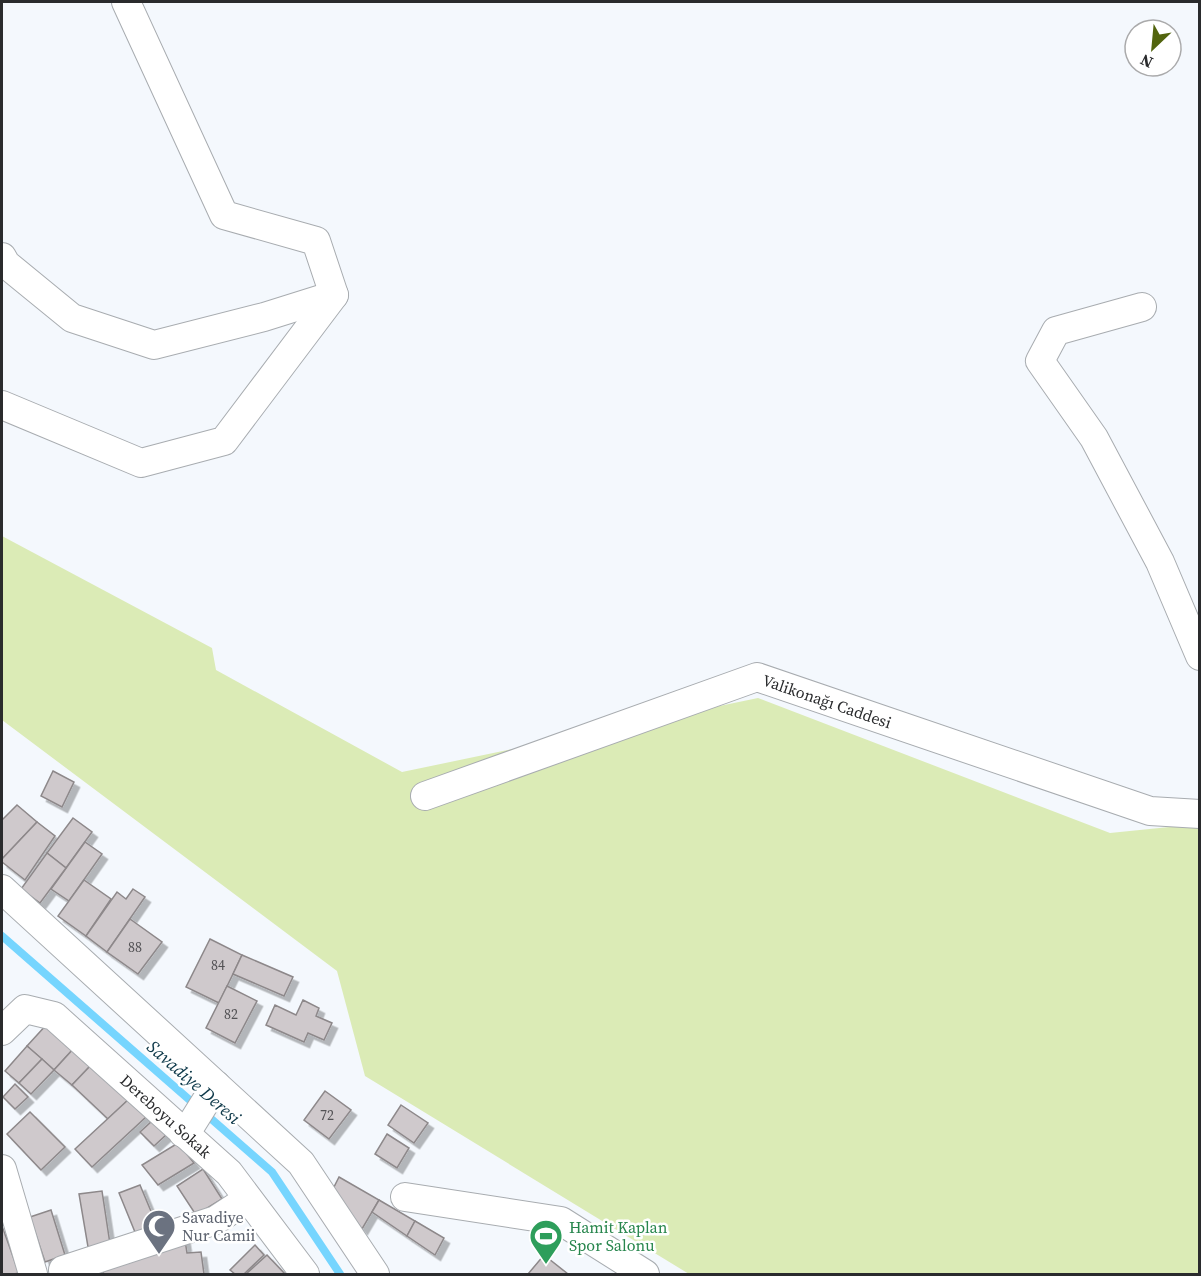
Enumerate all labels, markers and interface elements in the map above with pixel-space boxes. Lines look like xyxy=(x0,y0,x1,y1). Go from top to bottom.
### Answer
north arrow xyxy=(1123,18,1183,78)
text: N xyxy=(1136,49,1156,74)
street label: Valikonağı Caddesi xyxy=(760,669,895,733)
house number: 88 xyxy=(128,937,142,957)
house number: 84 xyxy=(211,955,225,975)
house number: 82 xyxy=(224,1004,238,1024)
water label: Savadiye Deresi xyxy=(142,1034,247,1130)
street label: Dereboyu Sokak xyxy=(116,1069,217,1163)
house number: 72 xyxy=(320,1105,334,1125)
place label: Savadiye Nur Camii xyxy=(182,1206,256,1246)
mosque icon: Savadiye Nur Camii xyxy=(141,1208,177,1255)
place label: Hamit Kaplan Spor Salonu xyxy=(569,1216,668,1256)
sports icon: Hamit Kaplan Spor Salonu xyxy=(528,1218,564,1265)

